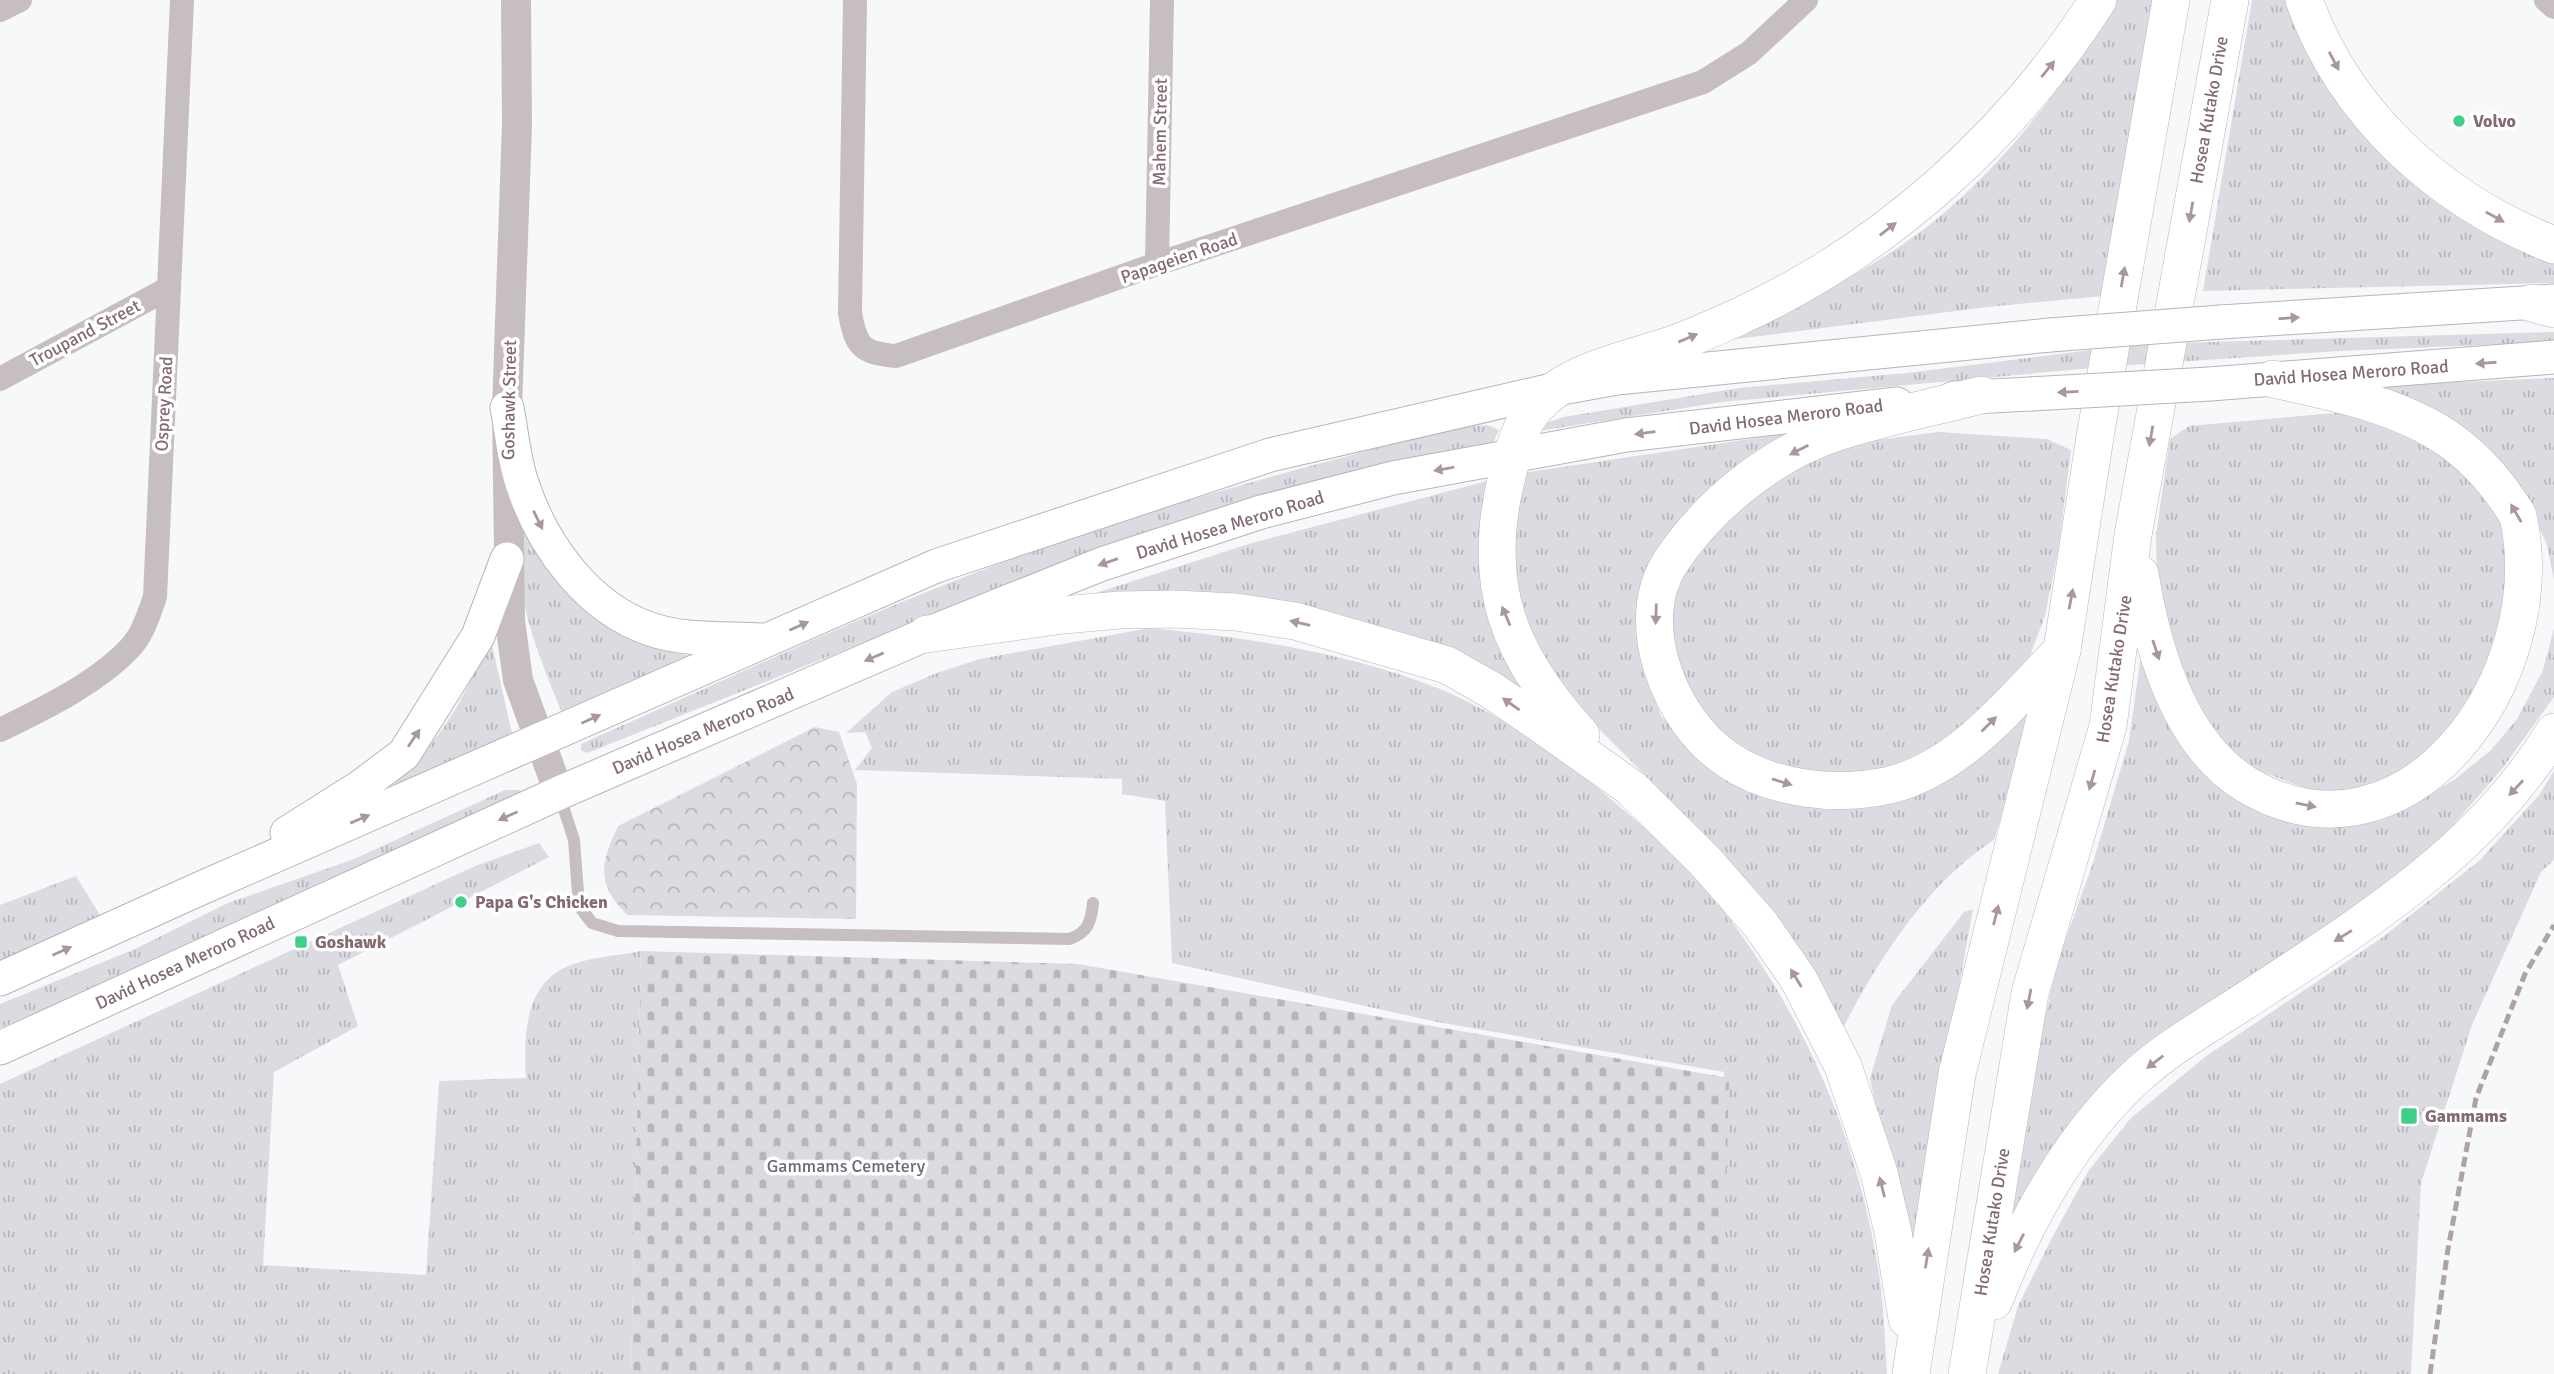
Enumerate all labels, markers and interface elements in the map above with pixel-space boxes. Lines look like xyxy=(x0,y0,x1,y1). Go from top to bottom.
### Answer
street label: Hosea Kutako Drive xyxy=(2185,35,2233,185)
one-way arrow xyxy=(2328,51,2340,71)
one-way arrow xyxy=(2041,60,2056,78)
street label: Mahem Street xyxy=(1148,78,1172,186)
place label: Volvo xyxy=(2473,110,2516,132)
marker: Volvo xyxy=(2451,113,2467,129)
one-way arrow xyxy=(2185,201,2196,223)
one-way arrow xyxy=(2485,211,2504,223)
one-way arrow xyxy=(1879,222,1896,237)
street label: Papageien Road xyxy=(1118,228,1240,288)
one-way arrow xyxy=(2118,266,2129,288)
street label: Troupand Street xyxy=(26,295,144,371)
one-way arrow xyxy=(2279,312,2301,323)
one-way arrow xyxy=(1678,332,1699,343)
street label: Goshawk Street xyxy=(497,340,521,460)
street label: David Hosea Meroro Road xyxy=(2253,355,2449,391)
street label: Osprey Road xyxy=(151,356,177,452)
one-way arrow xyxy=(2475,358,2497,369)
one-way arrow xyxy=(2057,386,2079,397)
street label: David Hosea Meroro Road xyxy=(1688,394,1884,440)
one-way arrow xyxy=(2145,425,2156,447)
one-way arrow xyxy=(1634,427,1656,438)
one-way arrow xyxy=(1789,444,1809,456)
one-way arrow xyxy=(1433,464,1455,475)
street label: David Hosea Meroro Road xyxy=(1133,486,1327,564)
one-way arrow xyxy=(2510,503,2522,522)
one-way arrow xyxy=(533,510,544,530)
one-way arrow xyxy=(1097,557,1118,568)
one-way arrow xyxy=(2066,588,2077,610)
street label: Hosea Kutako Drive xyxy=(2091,593,2137,745)
one-way arrow xyxy=(1650,603,1661,625)
one-way arrow xyxy=(1500,605,1511,626)
one-way arrow xyxy=(1289,617,1311,628)
one-way arrow xyxy=(789,621,810,632)
one-way arrow xyxy=(2152,640,2162,661)
one-way arrow xyxy=(863,651,884,662)
street label: David Hosea Meroro Road xyxy=(609,683,797,779)
one-way arrow xyxy=(1502,697,1520,711)
one-way arrow xyxy=(581,713,601,725)
one-way arrow xyxy=(1981,716,1998,733)
one-way arrow xyxy=(408,728,421,748)
one-way arrow xyxy=(2086,770,2096,791)
one-way arrow xyxy=(1771,777,1792,788)
one-way arrow xyxy=(2508,779,2524,796)
one-way arrow xyxy=(2295,799,2317,810)
one-way arrow xyxy=(498,810,518,822)
one-way arrow xyxy=(349,813,370,824)
place label: Papa G's Chicken xyxy=(475,891,608,913)
marker: Papa G's Chicken xyxy=(453,894,469,910)
one-way arrow xyxy=(1991,904,2002,926)
street label: David Hosea Meroro Road xyxy=(92,912,278,1014)
one-way arrow xyxy=(2334,929,2353,942)
place label: Goshawk xyxy=(315,931,387,953)
marker: Goshawk xyxy=(293,934,309,950)
one-way arrow xyxy=(52,945,72,957)
one-way arrow xyxy=(1790,968,1803,987)
one-way arrow xyxy=(2023,988,2034,1010)
one-way arrow xyxy=(2146,1055,2164,1070)
place label: Gammams xyxy=(2425,1105,2507,1127)
marker: Gammams xyxy=(2399,1106,2419,1126)
street label: Hosea Kutako Drive xyxy=(1969,1146,2015,1298)
park label: Gammams Cemetery xyxy=(767,1155,926,1177)
one-way arrow xyxy=(1877,1176,1888,1198)
one-way arrow xyxy=(2013,1233,2024,1253)
one-way arrow xyxy=(1922,1247,1933,1269)

